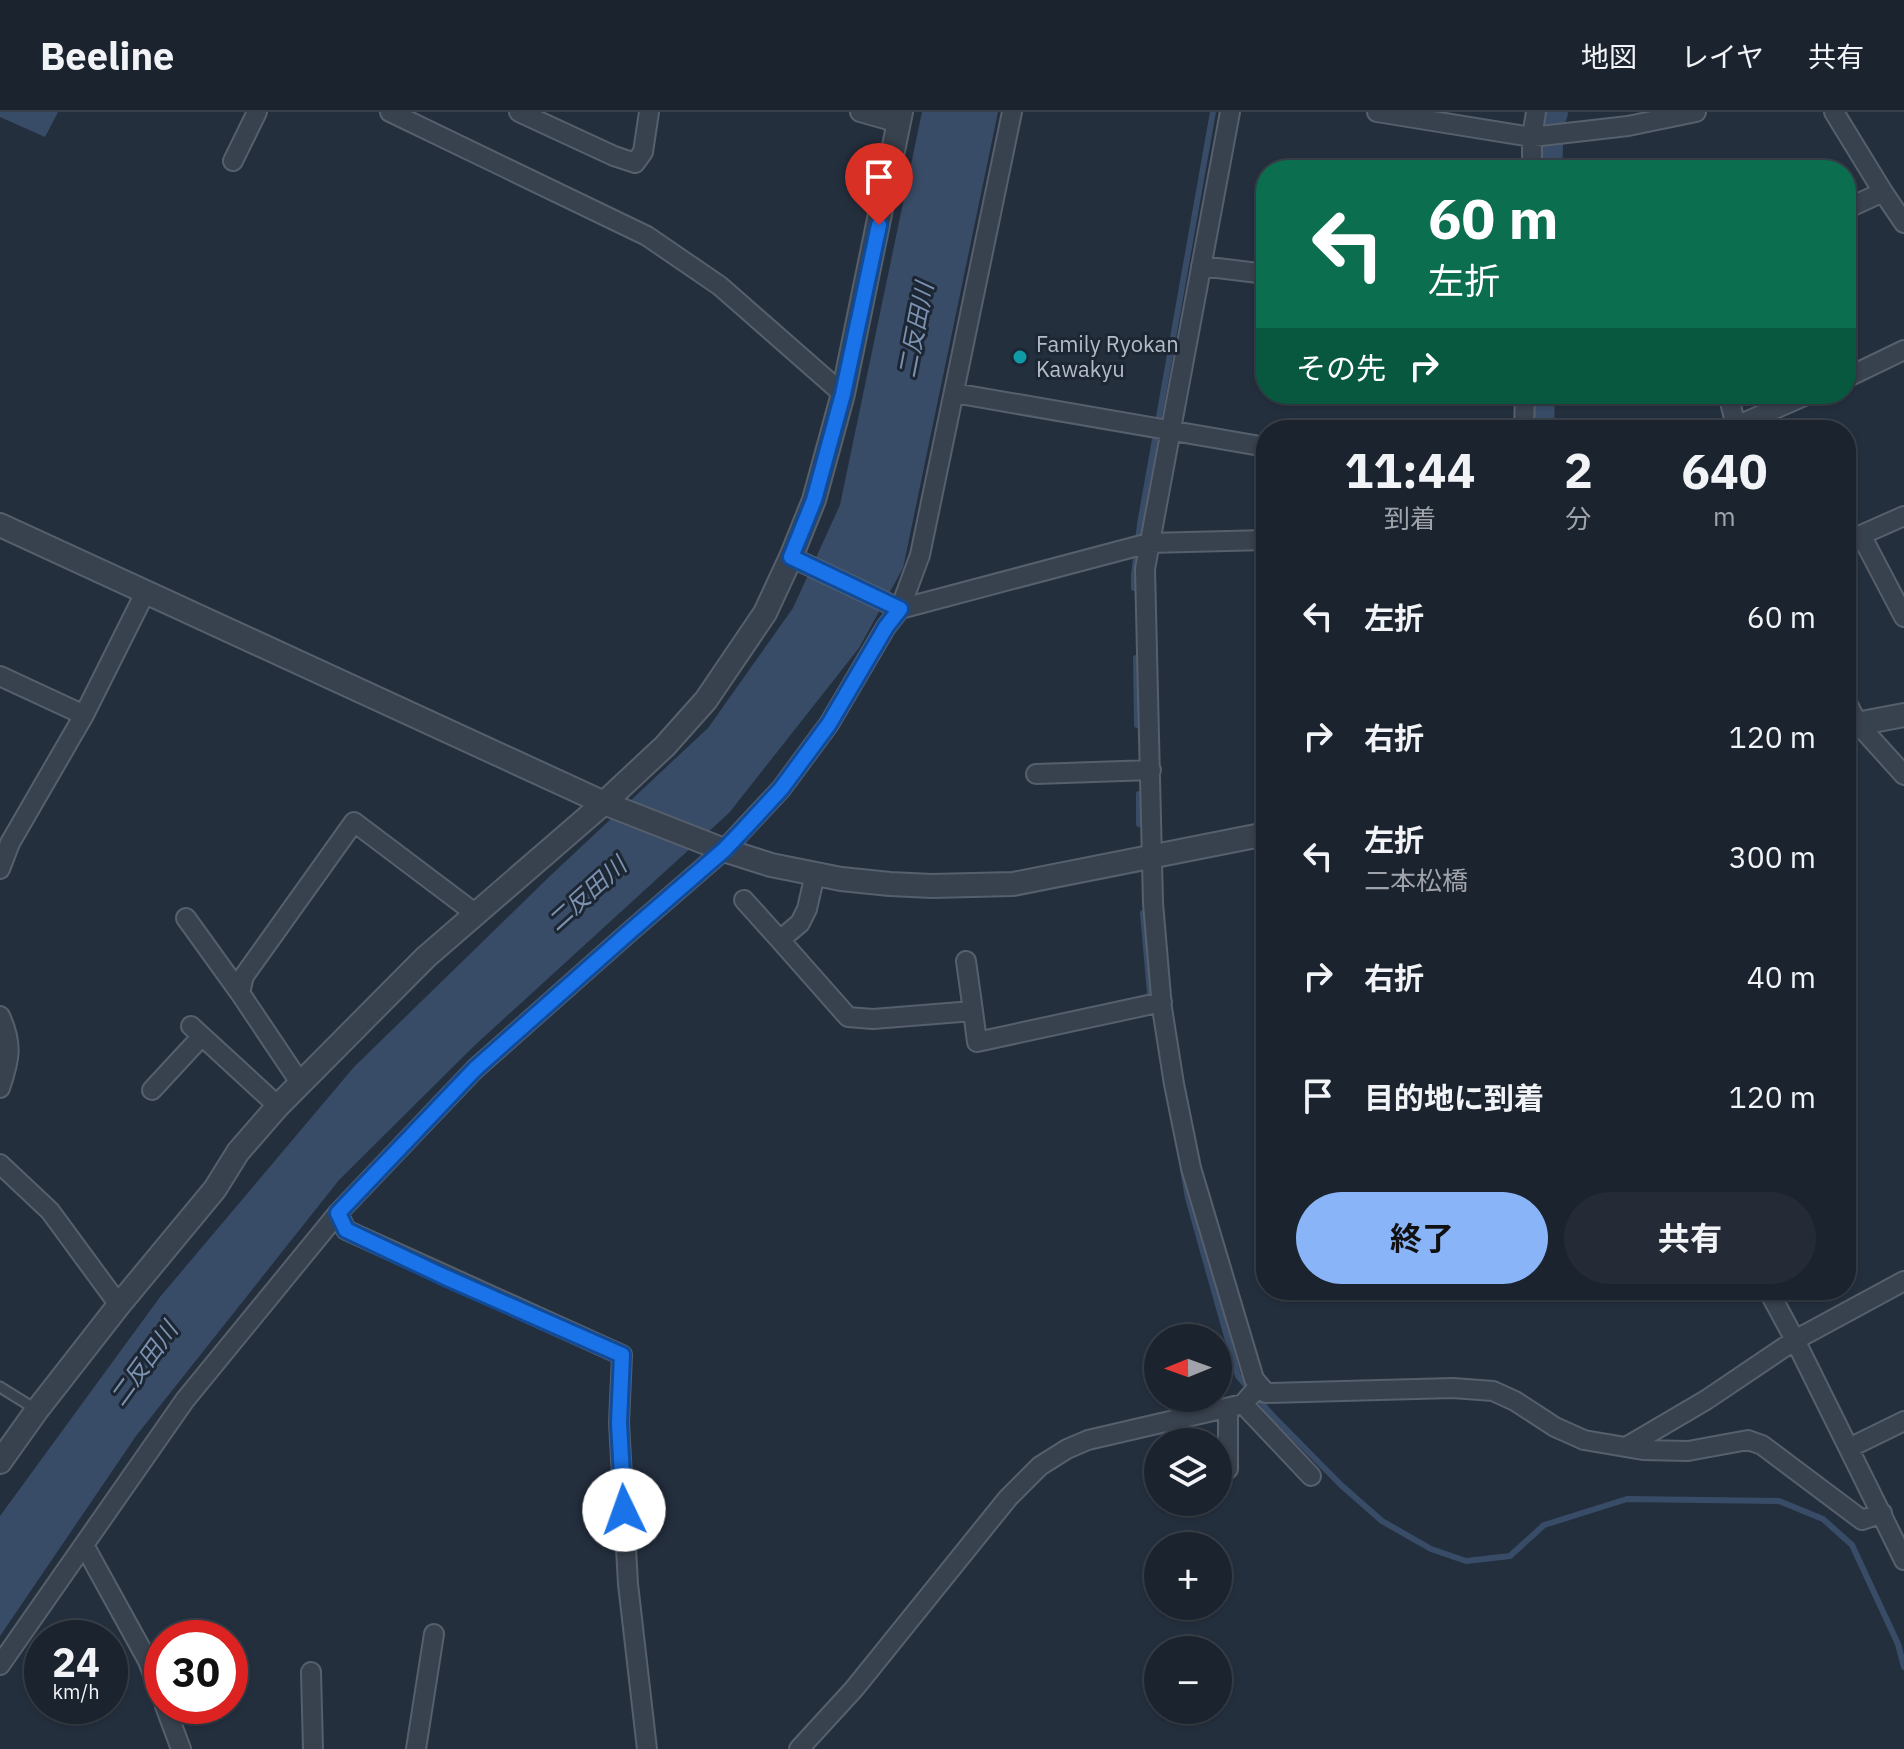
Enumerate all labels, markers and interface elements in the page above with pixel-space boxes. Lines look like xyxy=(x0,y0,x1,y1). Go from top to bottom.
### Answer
text: Beeline xyxy=(40,31,174,80)
text: 地図 xyxy=(1581,38,1637,75)
text: レイヤ xyxy=(1681,38,1764,75)
text: 共有 xyxy=(1808,38,1864,75)
pin xyxy=(845,143,913,225)
icon: arrive xyxy=(857,155,901,199)
text: 60 m xyxy=(1428,182,1558,254)
icon: left xyxy=(1296,192,1400,296)
text: 左折 xyxy=(1428,257,1500,304)
water label: 二反田川 xyxy=(890,277,940,380)
place label: Family Ryokan Kawakyu xyxy=(1036,329,1179,383)
icon: right xyxy=(1402,344,1446,388)
marker: Family Ryokan Kawakyu xyxy=(1011,348,1029,366)
text: その先 xyxy=(1296,348,1386,387)
text: 11:44 xyxy=(1344,439,1475,501)
text: 2 xyxy=(1564,439,1593,501)
text: 640 xyxy=(1681,440,1768,502)
text: m xyxy=(1713,499,1736,533)
text: 到着 xyxy=(1384,501,1436,535)
text: 分 xyxy=(1565,501,1591,535)
icon: left xyxy=(1296,594,1340,638)
text: 60 m xyxy=(1747,597,1816,636)
text: 左折 xyxy=(1364,598,1424,637)
icon: right xyxy=(1296,714,1340,758)
text: 120 m xyxy=(1729,717,1816,756)
text: 右折 xyxy=(1364,718,1424,757)
text: 左折 xyxy=(1364,820,1424,859)
icon: left xyxy=(1296,834,1340,878)
text: 300 m xyxy=(1729,837,1816,876)
water label: 二反田川 xyxy=(540,847,635,937)
text: 二本松橋 xyxy=(1364,863,1468,897)
icon: right xyxy=(1296,954,1340,998)
text: 40 m xyxy=(1747,957,1816,996)
text: 右折 xyxy=(1364,958,1424,997)
icon: arrive xyxy=(1296,1074,1340,1118)
text: 120 m xyxy=(1729,1077,1816,1116)
text: 目的地に到着 xyxy=(1364,1078,1544,1117)
button: 終了 xyxy=(1296,1192,1548,1284)
button: 共有 xyxy=(1564,1192,1816,1284)
water label: 二反田川 xyxy=(102,1313,186,1412)
north arrow xyxy=(1144,1324,1232,1412)
map controls xyxy=(1144,1324,1232,1724)
button: layers xyxy=(1144,1428,1232,1516)
position arrow xyxy=(582,1468,666,1552)
button: + xyxy=(1144,1532,1232,1620)
speed limit sign: 30 xyxy=(144,1620,248,1724)
text: 24 xyxy=(52,1636,100,1688)
button: − xyxy=(1144,1636,1232,1724)
text: km/h xyxy=(52,1678,100,1705)

